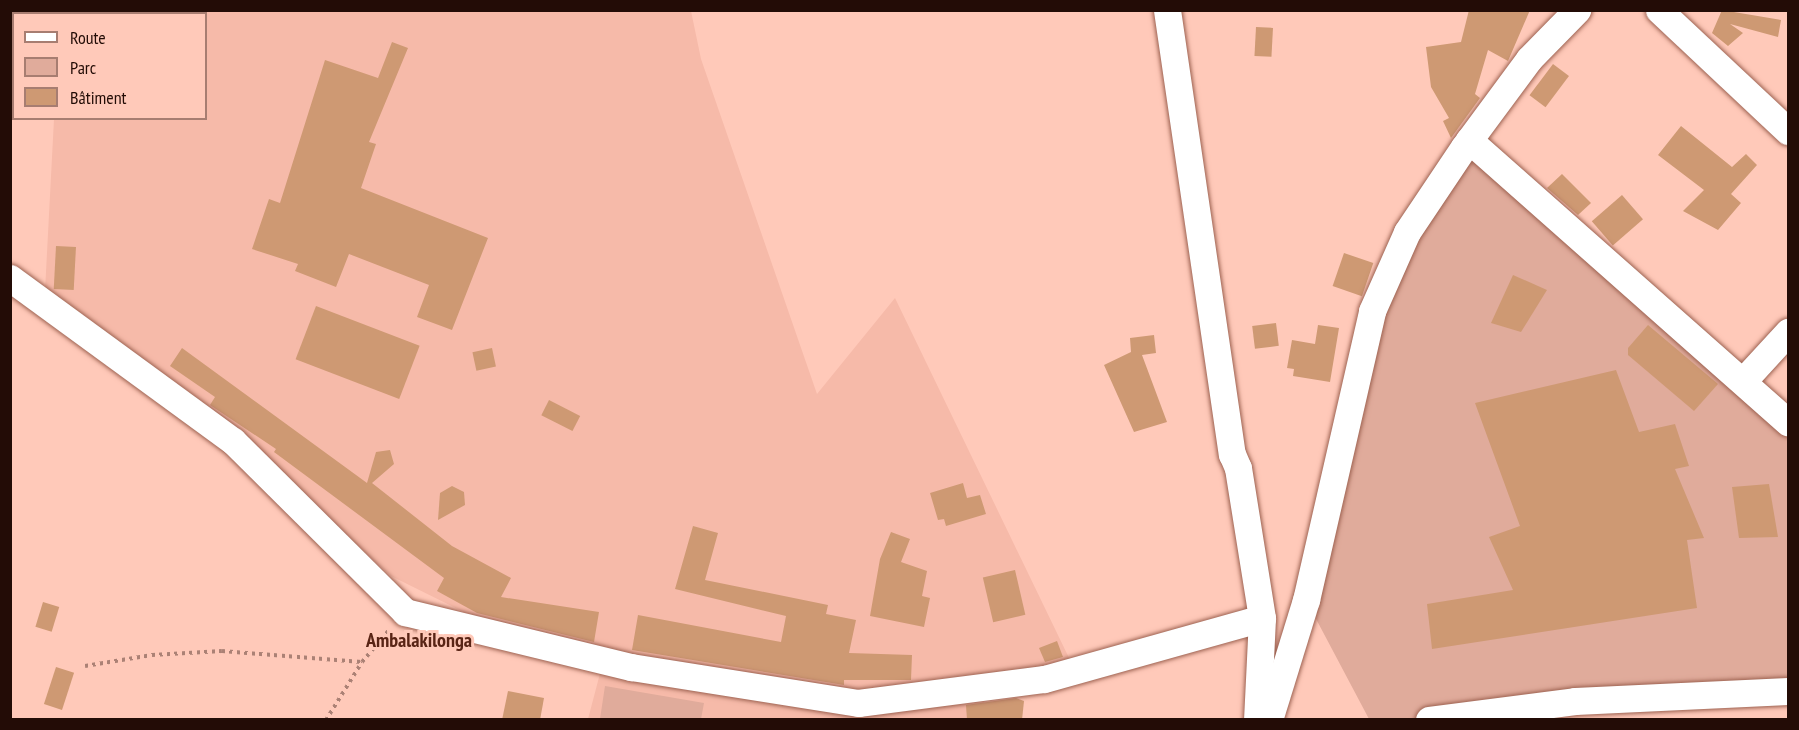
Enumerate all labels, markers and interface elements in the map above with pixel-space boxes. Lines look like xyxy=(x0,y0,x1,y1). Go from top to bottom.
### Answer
legend xyxy=(12,12,207,120)
text: Route xyxy=(70,26,106,49)
text: Parc xyxy=(70,56,96,79)
text: Bâtiment xyxy=(70,86,127,109)
district label: Ambalakilonga xyxy=(366,628,472,652)

